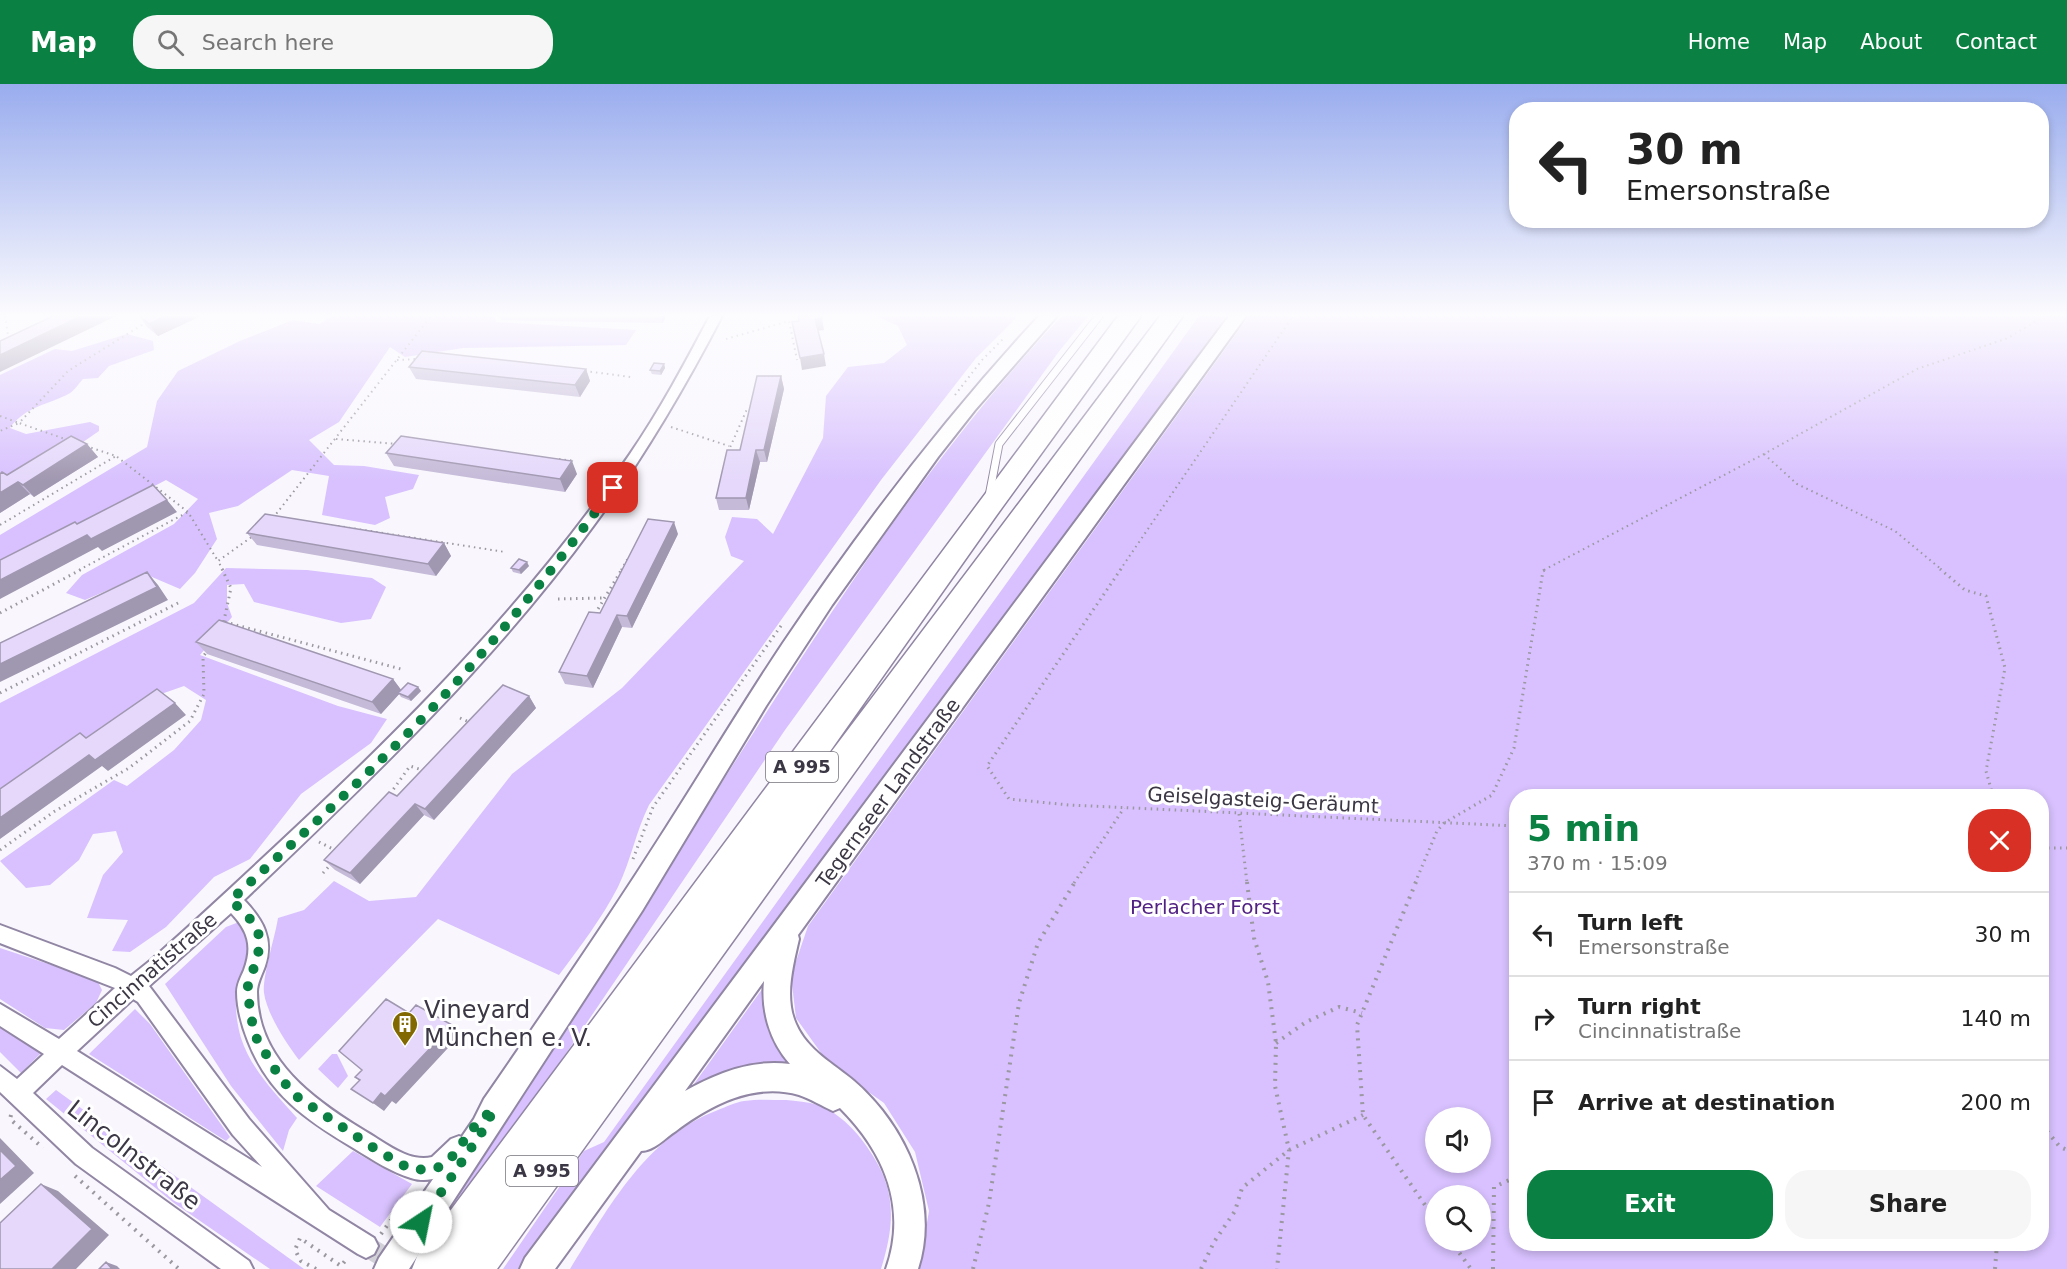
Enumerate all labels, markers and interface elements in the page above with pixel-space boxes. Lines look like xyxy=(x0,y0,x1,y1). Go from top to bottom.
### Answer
search box xyxy=(133,15,553,69)
text: Map xyxy=(30,26,97,59)
icon: search xyxy=(154,26,187,59)
text: Search here xyxy=(202,30,334,55)
text: Home xyxy=(1688,30,1750,54)
text: Map xyxy=(1783,30,1827,54)
text: About xyxy=(1860,30,1922,54)
text: Contact xyxy=(1955,30,2037,54)
text: 30 m xyxy=(1626,125,1743,174)
icon: left xyxy=(1527,126,1605,204)
text: Emersonstraße xyxy=(1626,175,1831,206)
pin xyxy=(587,462,638,513)
icon: arrive xyxy=(596,471,629,504)
street label: Tegernseer Landstraße xyxy=(810,693,965,893)
road number: A 995 xyxy=(766,752,838,782)
street label: Geiselgasteig-Geräumt xyxy=(1147,782,1379,818)
text: 5 min xyxy=(1527,808,1640,849)
button: close xyxy=(1968,809,2031,872)
text: 370 m · 15:09 xyxy=(1527,851,1668,875)
park label: Perlacher Forst xyxy=(1130,895,1280,919)
street label: Cincinnatistraße xyxy=(82,907,222,1033)
text: Turn left xyxy=(1578,910,1683,935)
icon: left xyxy=(1527,918,1560,951)
text: 30 m xyxy=(1975,922,2031,947)
text: Emersonstraße xyxy=(1578,935,1730,959)
text: Turn right xyxy=(1578,994,1701,1019)
place label: Vineyard München e. V. xyxy=(424,996,592,1052)
icon: right xyxy=(1527,1002,1560,1035)
text: 140 m xyxy=(1961,1006,2031,1031)
building icon: Vineyard München e. V. xyxy=(390,1009,420,1047)
text: Cincinnatistraße xyxy=(1578,1019,1741,1043)
icon: arrive xyxy=(1527,1086,1560,1119)
text: Arrive at destination xyxy=(1578,1090,1835,1115)
text: 200 m xyxy=(1961,1090,2031,1115)
street label: Lincolnstraße xyxy=(62,1094,206,1216)
map controls xyxy=(1425,1107,1491,1251)
button: sound xyxy=(1425,1107,1491,1173)
road number: A 995 xyxy=(506,1156,578,1186)
button: Exit xyxy=(1527,1170,1773,1239)
button: Share xyxy=(1785,1170,2031,1239)
button: search xyxy=(1425,1185,1491,1251)
position arrow xyxy=(389,1190,453,1254)

